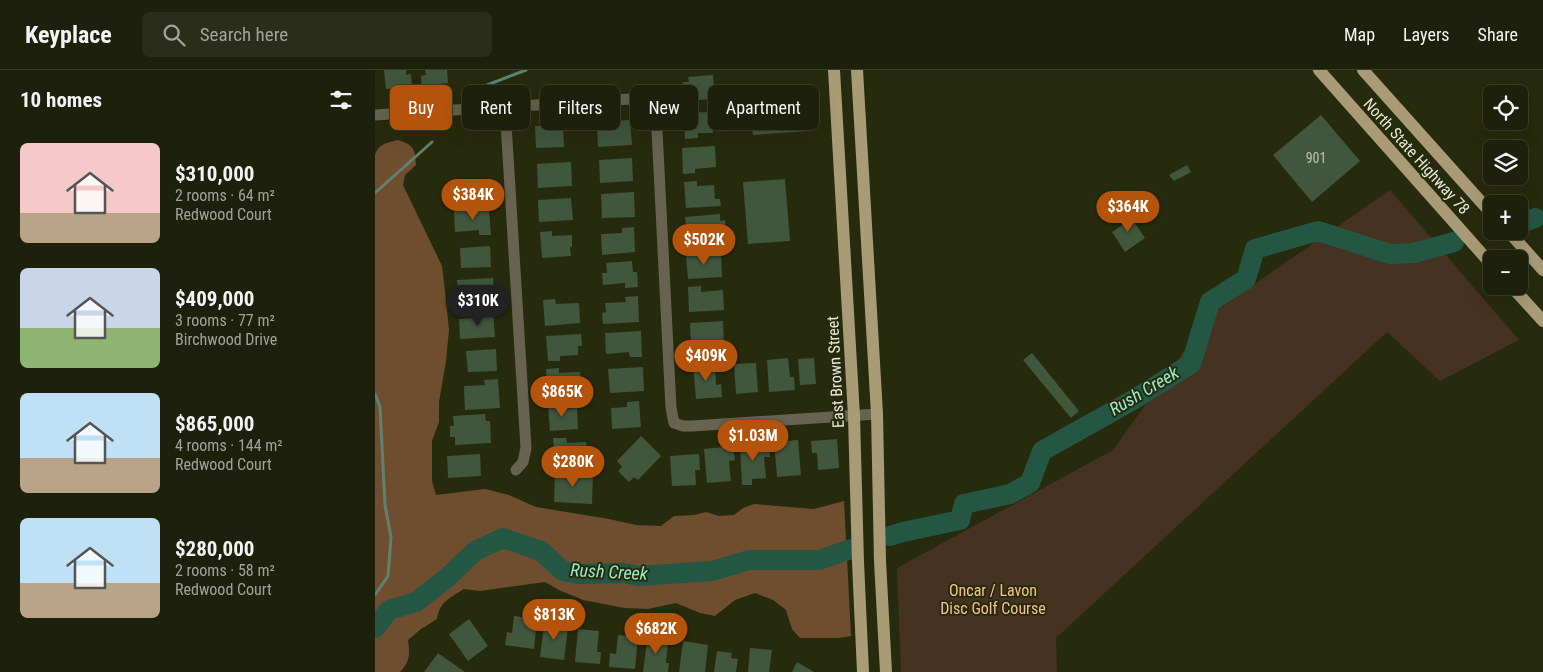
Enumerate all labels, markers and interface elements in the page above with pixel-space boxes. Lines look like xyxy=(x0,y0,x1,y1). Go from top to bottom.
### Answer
search box xyxy=(142,12,492,57)
text: Keyplace xyxy=(25,21,112,49)
icon: search xyxy=(160,21,188,49)
text: Search here xyxy=(200,23,288,46)
text: Map xyxy=(1344,24,1375,45)
text: Layers xyxy=(1403,24,1450,45)
text: Share xyxy=(1478,24,1518,45)
chip: Buy xyxy=(390,85,452,130)
chip: Rent xyxy=(462,85,530,130)
chip: Filters xyxy=(540,85,620,130)
chip: New xyxy=(630,85,698,130)
chip: Apartment xyxy=(708,85,819,130)
map controls xyxy=(1483,85,1528,295)
button: locate xyxy=(1483,85,1528,130)
icon: filters xyxy=(327,86,355,114)
text: 10 homes xyxy=(20,88,102,112)
street label: North State Highway 78 xyxy=(1360,95,1474,218)
button: layers xyxy=(1483,140,1528,185)
house number: 901 xyxy=(1306,150,1326,166)
text: $310,000 xyxy=(175,162,254,186)
icon: home xyxy=(60,163,120,223)
pin: $384K xyxy=(438,178,508,221)
text: $384K xyxy=(452,185,494,204)
text: 2 rooms · 64 m² xyxy=(175,186,275,205)
pin: $364K xyxy=(1093,190,1163,233)
button: + xyxy=(1483,195,1528,240)
text: $364K xyxy=(1107,197,1149,216)
text: Redwood Court xyxy=(175,205,272,224)
pin: $502K xyxy=(669,224,739,266)
text: $502K xyxy=(683,230,725,249)
button: − xyxy=(1483,250,1528,295)
pin: $310K xyxy=(443,284,513,327)
text: $409,000 xyxy=(175,287,254,311)
icon: home xyxy=(60,288,120,348)
text: $310K xyxy=(457,291,499,310)
text: 3 rooms · 77 m² xyxy=(175,311,275,330)
street label: East Brown Street xyxy=(823,315,848,428)
text: Birchwood Drive xyxy=(175,330,277,349)
pin: $409K xyxy=(671,340,741,382)
text: $409K xyxy=(685,346,727,365)
water label: Rush Creek xyxy=(1105,361,1183,420)
pin: $865K xyxy=(527,376,597,418)
text: $865K xyxy=(541,382,583,401)
text: $865,000 xyxy=(175,412,254,436)
icon: home xyxy=(60,413,120,473)
pin: $1.03M xyxy=(712,420,794,462)
text: $1.03M xyxy=(728,426,778,445)
text: 4 rooms · 144 m² xyxy=(175,436,283,455)
pin: $280K xyxy=(538,446,608,488)
text: $280K xyxy=(552,452,594,471)
text: Redwood Court xyxy=(175,455,272,474)
text: $280,000 xyxy=(175,537,254,561)
icon: home xyxy=(60,538,120,598)
water label: Rush Creek xyxy=(570,559,649,584)
text: 2 rooms · 58 m² xyxy=(175,561,275,580)
text: Redwood Court xyxy=(175,580,272,599)
park label: Oncar / Lavon Disc Golf Course xyxy=(940,581,1046,618)
pin: $813K xyxy=(519,598,589,641)
text: $813K xyxy=(533,605,575,624)
pin: $682K xyxy=(621,612,691,655)
text: $682K xyxy=(635,619,677,638)

